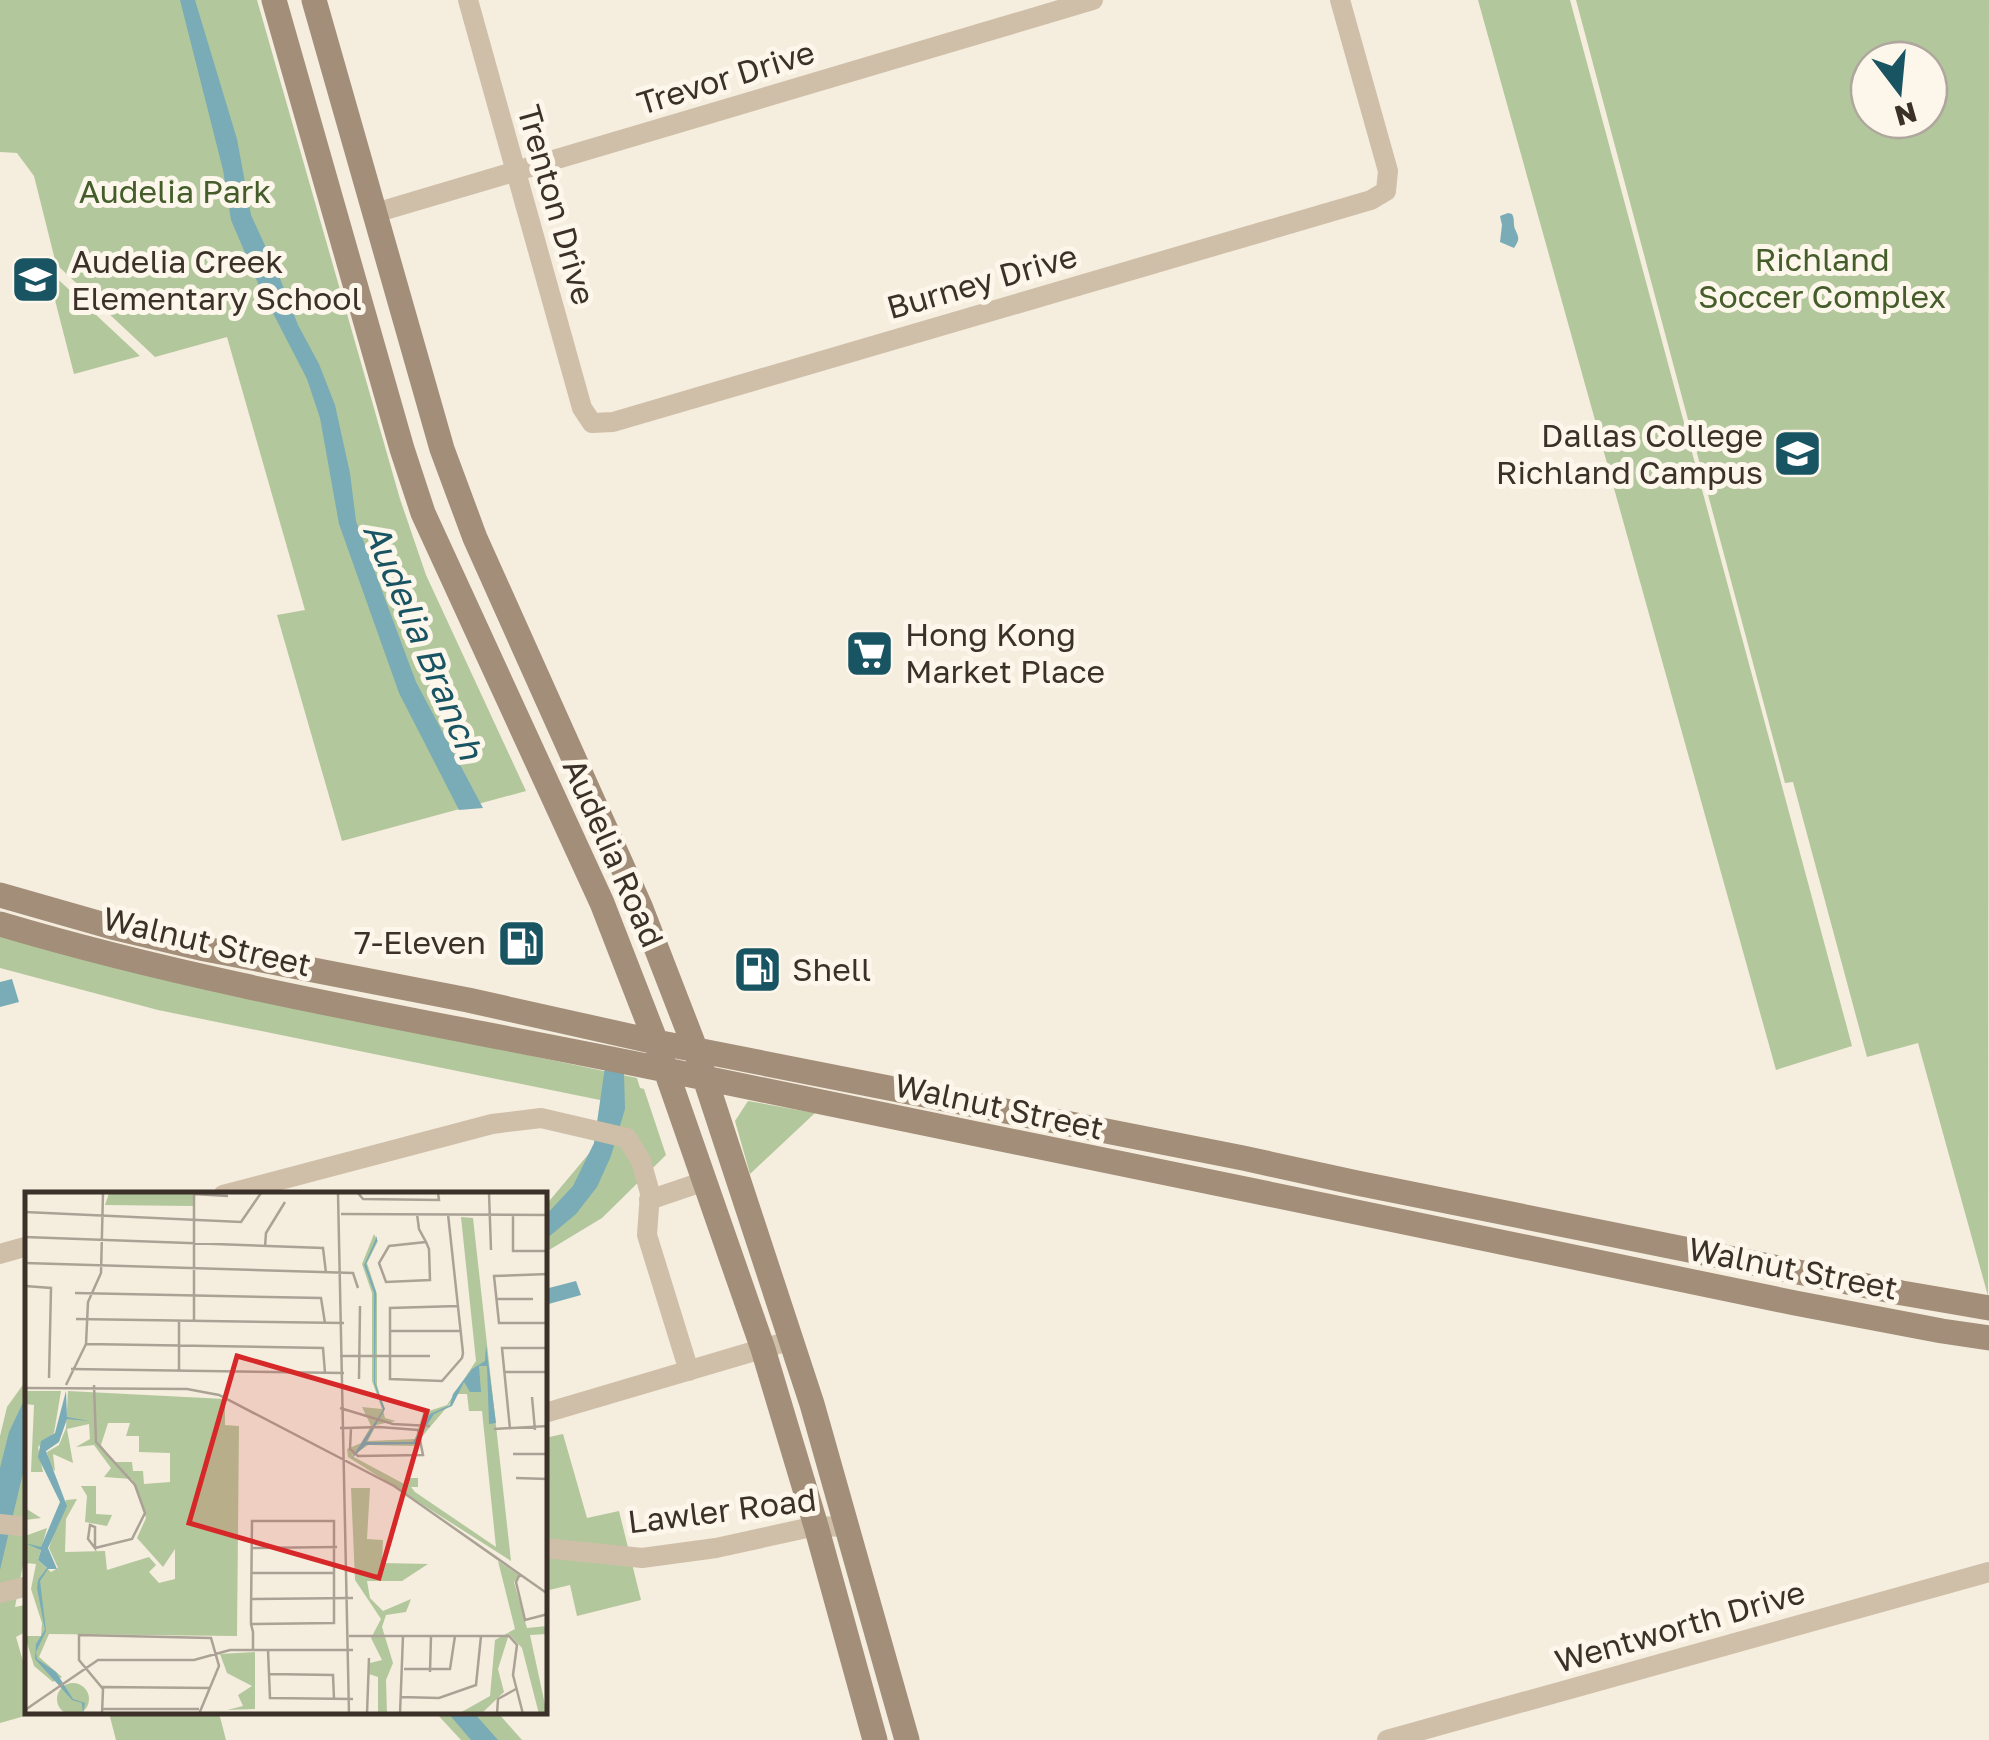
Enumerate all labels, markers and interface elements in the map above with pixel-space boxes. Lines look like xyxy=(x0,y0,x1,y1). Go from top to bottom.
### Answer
street label: Trevor Drive xyxy=(633,32,819,122)
north arrow xyxy=(1849,40,1949,140)
text: N xyxy=(1891,96,1921,133)
street label: Trenton Drive xyxy=(510,100,604,309)
park label: Audelia Park xyxy=(79,172,271,210)
street label: Burney Drive xyxy=(882,236,1081,326)
park label: Richland Soccer Complex xyxy=(1698,240,1946,315)
place label: Audelia Creek Elementary School xyxy=(71,242,362,317)
school or university icon: Audelia Creek Elementary School xyxy=(10,254,62,306)
place label: Dallas College Richland Campus xyxy=(1496,416,1763,491)
school or university icon: Dallas College Richland Campus xyxy=(1772,428,1824,480)
water label: Audelia Branch xyxy=(355,516,493,767)
place label: Hong Kong Market Place xyxy=(905,615,1105,690)
supermarket icon: Hong Kong Market Place xyxy=(844,627,896,679)
street label: Audelia Road xyxy=(556,753,672,952)
street label: Walnut Street xyxy=(100,899,315,983)
fuel station icon: 7-Eleven xyxy=(495,917,547,969)
place label: 7-Eleven xyxy=(354,923,486,961)
fuel station icon: Shell xyxy=(731,944,783,996)
place label: Shell xyxy=(792,950,871,988)
street label: Walnut Street xyxy=(891,1065,1107,1147)
inset map xyxy=(25,1192,548,1715)
street label: Walnut Street xyxy=(1685,1229,1901,1307)
street label: Lawler Road xyxy=(625,1480,818,1540)
street label: Wentworth Drive xyxy=(1550,1572,1809,1680)

